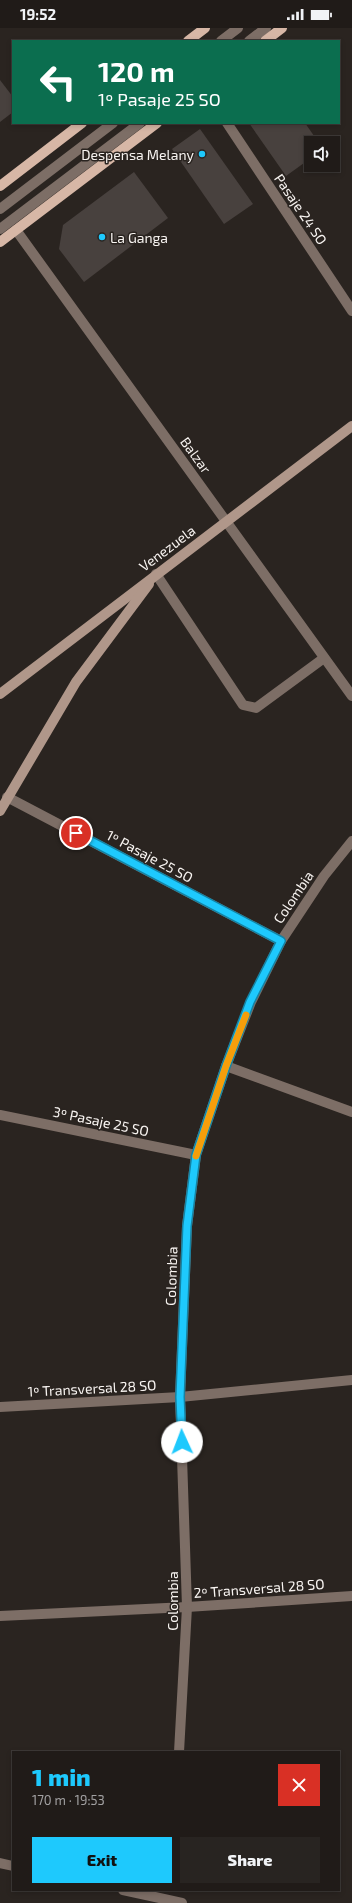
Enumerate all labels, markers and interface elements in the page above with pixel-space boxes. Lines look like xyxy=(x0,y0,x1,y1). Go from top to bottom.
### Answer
text: 19:52 xyxy=(20,5,56,23)
text: 120 m xyxy=(98,54,175,88)
icon: left xyxy=(32,56,84,108)
text: 1º Pasaje 25 SO xyxy=(98,88,221,110)
map controls xyxy=(304,136,340,172)
button: sound xyxy=(304,136,340,172)
place label: Despensa Melany xyxy=(81,146,195,163)
marker: Despensa Melany xyxy=(197,149,207,159)
street label: Pasaje 24 SO xyxy=(271,170,331,248)
place label: La Ganga xyxy=(110,229,168,246)
marker: La Ganga xyxy=(97,232,107,242)
street label: Balzar xyxy=(177,433,215,477)
street label: Venezuela xyxy=(136,521,198,575)
pin xyxy=(59,816,93,850)
icon: arrive xyxy=(65,822,87,844)
street label: 1º Pasaje 25 SO xyxy=(104,826,196,886)
street label: Colombia xyxy=(269,868,317,926)
street label: 3º Pasaje 25 SO xyxy=(51,1103,151,1139)
street label: Colombia xyxy=(161,1246,181,1306)
street label: 1º Transversal 28 SO xyxy=(27,1376,157,1400)
position arrow xyxy=(161,1421,203,1463)
street label: Colombia xyxy=(164,1571,181,1631)
street label: 2º Transversal 28 SO xyxy=(193,1575,325,1601)
text: 1 min xyxy=(32,1762,91,1791)
button: close xyxy=(278,1764,320,1806)
text: 170 m · 19:53 xyxy=(32,1792,105,1808)
button: Exit xyxy=(32,1837,172,1883)
button: Share xyxy=(180,1837,320,1883)

